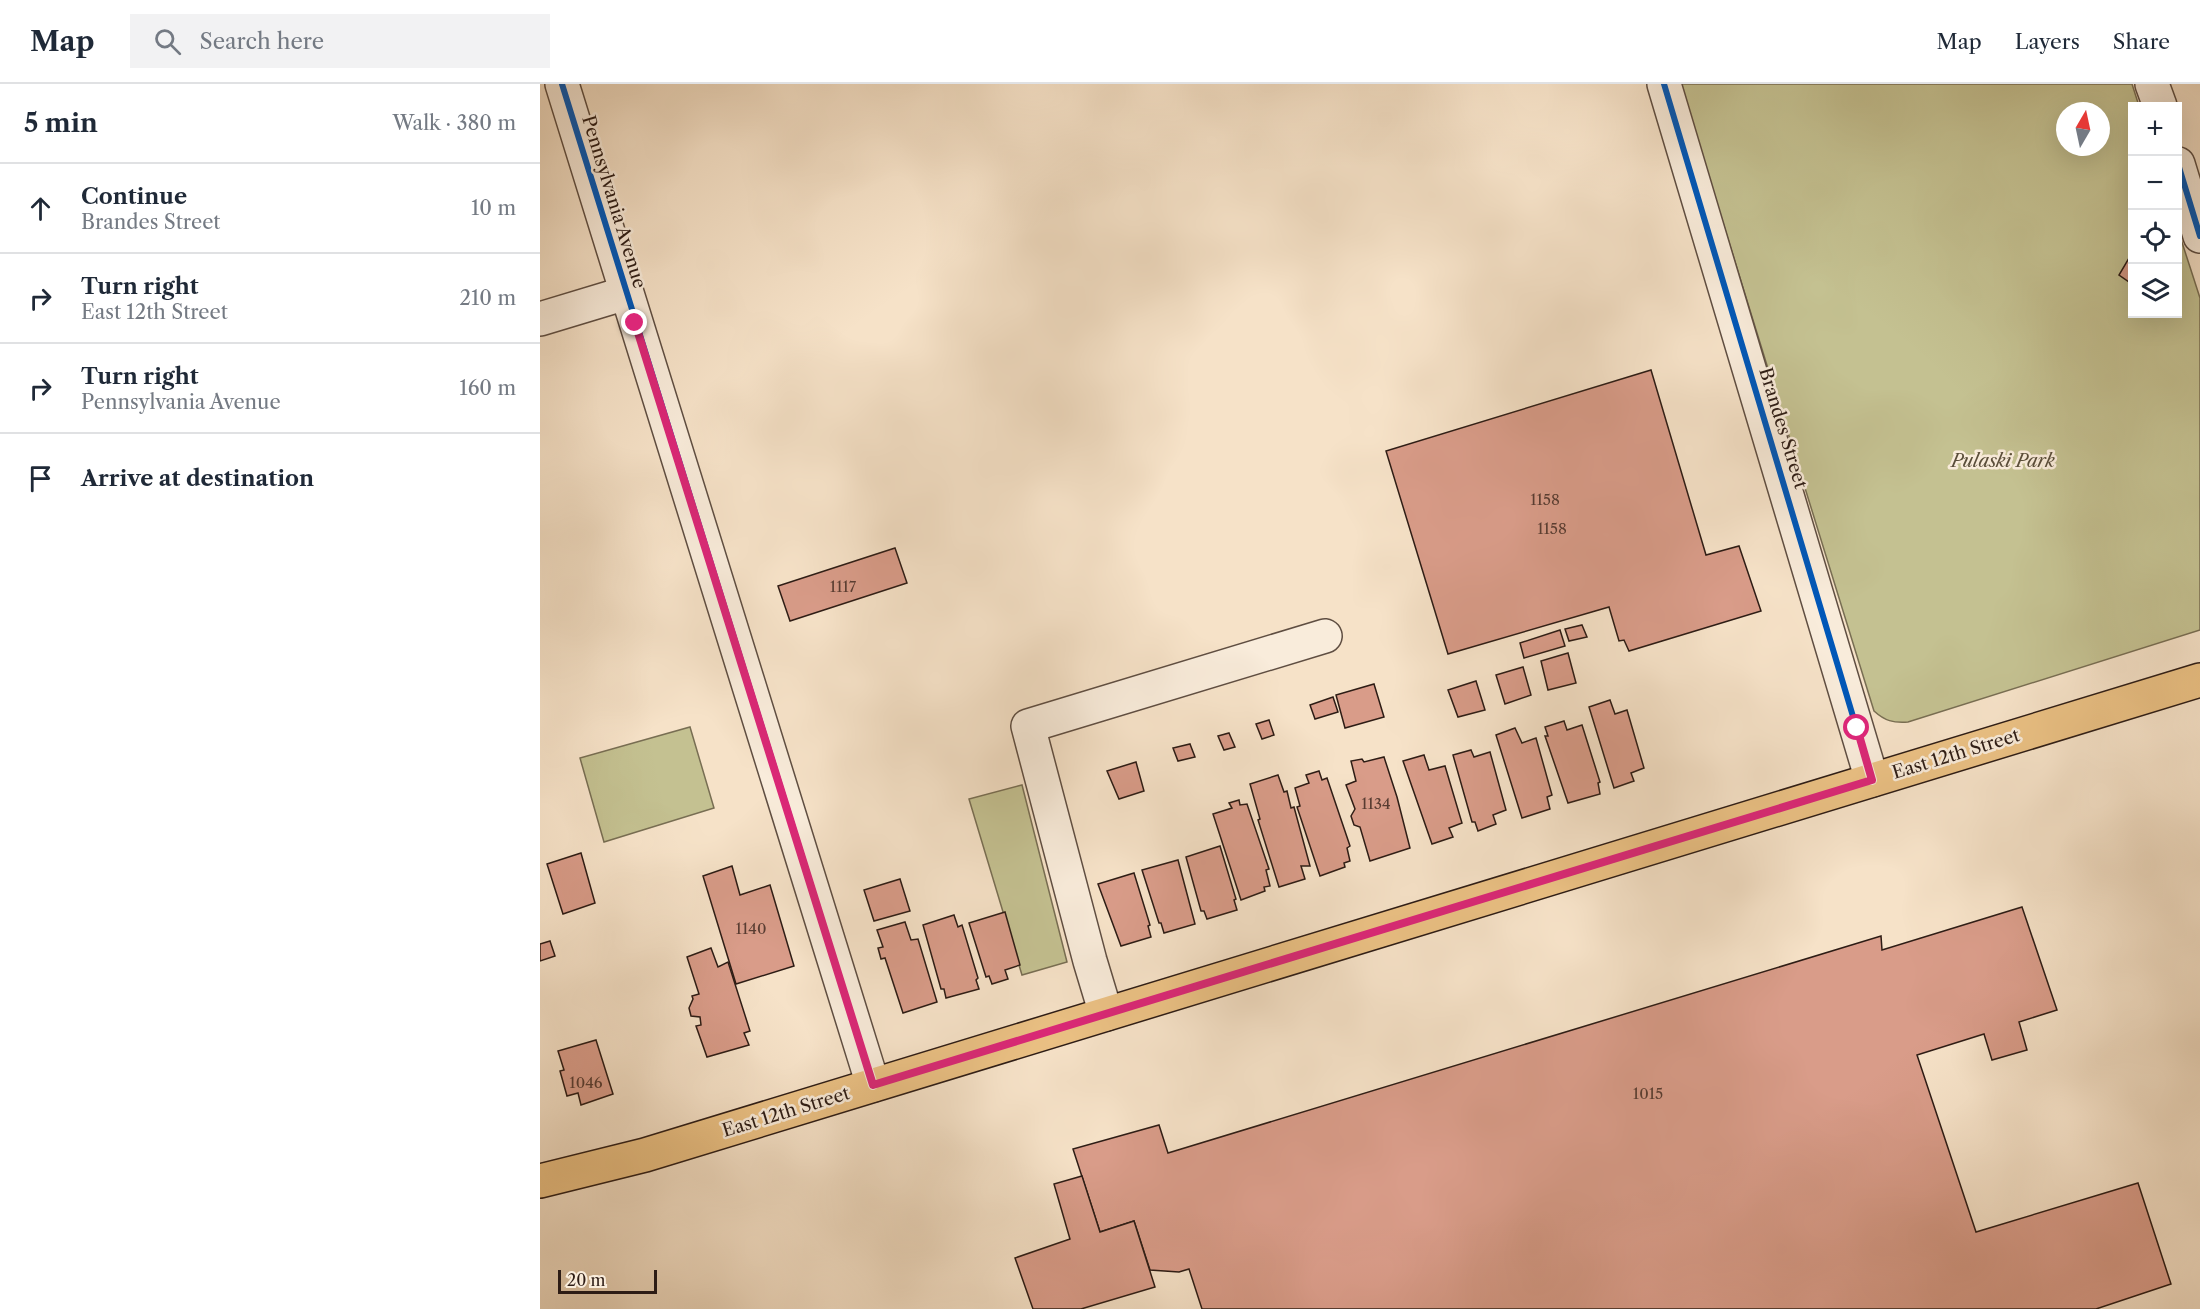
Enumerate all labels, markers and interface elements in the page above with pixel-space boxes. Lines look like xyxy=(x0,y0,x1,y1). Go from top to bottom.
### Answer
search box xyxy=(130,14,550,68)
text: Map xyxy=(30,24,94,58)
icon: search xyxy=(151,25,184,58)
text: Search here xyxy=(199,28,324,55)
text: Map xyxy=(1937,29,1982,54)
text: Layers xyxy=(2015,29,2080,54)
text: Share xyxy=(2113,29,2170,54)
north arrow xyxy=(2056,102,2110,156)
map controls xyxy=(2128,102,2182,318)
button: + xyxy=(2128,102,2182,156)
text: 5 min xyxy=(24,107,98,139)
text: Walk · 380 m xyxy=(392,111,516,135)
street label: Pennsylvania Avenue xyxy=(577,113,651,291)
button: − xyxy=(2128,156,2182,210)
text: Continue xyxy=(81,183,187,210)
icon: ahead xyxy=(24,192,57,225)
text: 10 m xyxy=(471,196,516,220)
text: Brandes Street xyxy=(81,210,220,234)
button: locate xyxy=(2128,210,2182,264)
button: layers xyxy=(2128,264,2182,318)
text: Turn right xyxy=(81,273,199,300)
icon: right xyxy=(24,282,57,315)
text: 210 m xyxy=(459,286,516,310)
text: East 12th Street xyxy=(81,300,228,324)
route end xyxy=(621,309,647,335)
text: Turn right xyxy=(81,363,199,390)
street label: Brandes Street xyxy=(1754,365,1812,492)
icon: right xyxy=(24,372,57,405)
text: 160 m xyxy=(459,376,516,400)
text: Pennsylvania Avenue xyxy=(81,390,281,414)
park label: Pulaski Park xyxy=(1949,450,2055,472)
icon: arrive xyxy=(24,462,57,495)
text: Arrive at destination xyxy=(81,465,314,492)
house number: 1158 xyxy=(1530,490,1560,509)
house number: 1158 xyxy=(1537,519,1567,538)
house number: 1117 xyxy=(830,577,857,596)
route start xyxy=(1843,714,1869,740)
street label: East 12th Street xyxy=(1890,724,2023,784)
house number: 1134 xyxy=(1361,794,1391,813)
house number: 1140 xyxy=(736,919,766,938)
house number: 1046 xyxy=(569,1073,603,1092)
street label: East 12th Street xyxy=(720,1082,853,1142)
house number: 1015 xyxy=(1633,1084,1663,1103)
scale bar xyxy=(558,1267,657,1294)
text: 20 m xyxy=(567,1270,606,1290)

